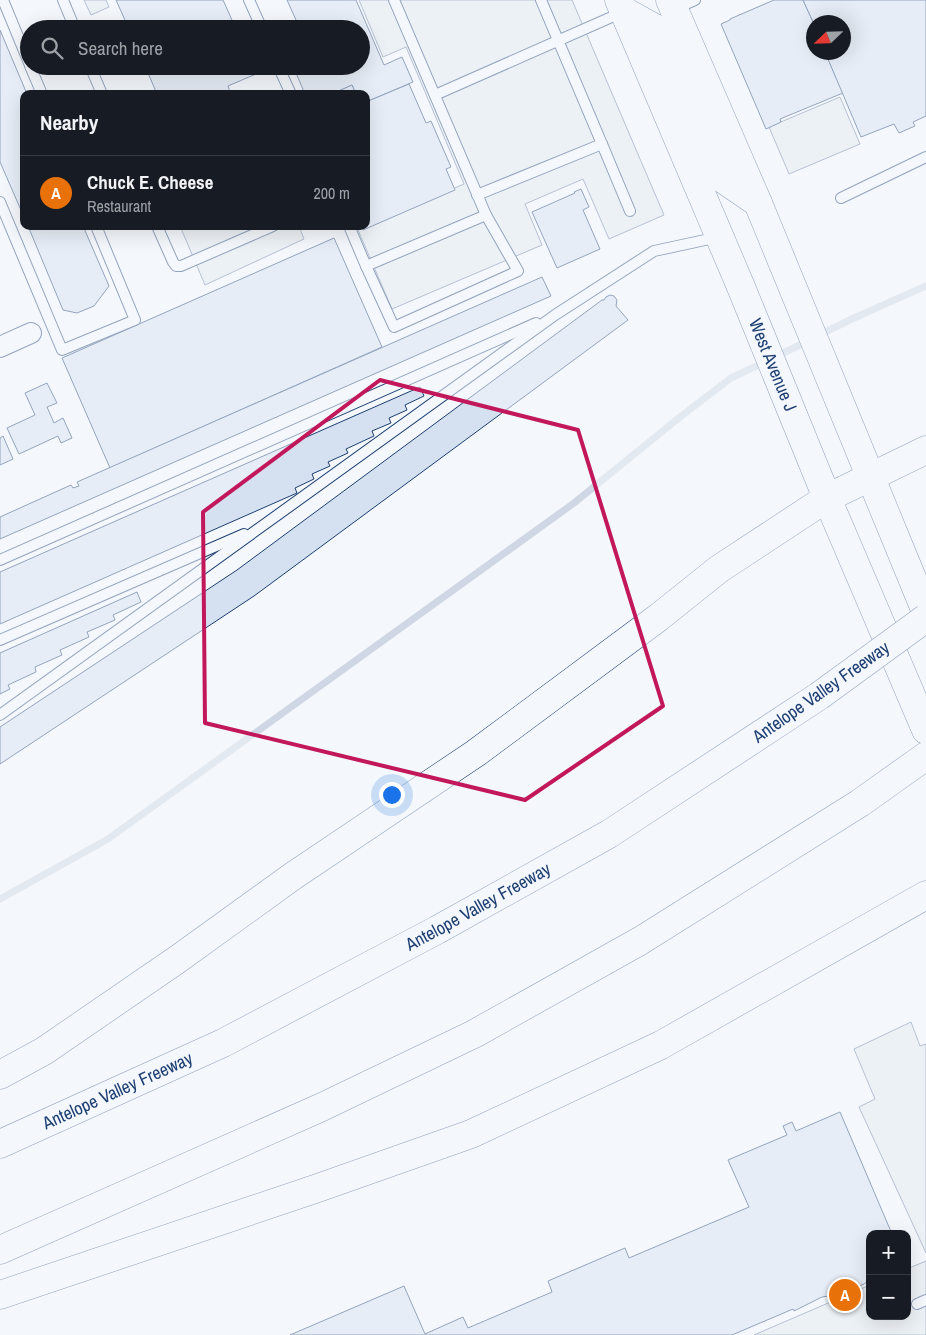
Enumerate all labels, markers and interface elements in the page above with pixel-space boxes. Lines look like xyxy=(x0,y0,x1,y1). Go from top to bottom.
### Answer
north arrow xyxy=(806,15,851,60)
search box xyxy=(20,20,370,75)
icon: search xyxy=(38,34,66,62)
text: Search here xyxy=(78,35,163,61)
text: Nearby xyxy=(40,108,98,137)
text: Chuck E. Cheese xyxy=(87,169,213,195)
text: A xyxy=(51,182,61,204)
text: 200 m xyxy=(314,182,350,204)
text: Restaurant xyxy=(87,195,151,217)
street label: West Avenue J xyxy=(743,315,803,415)
street label: Antelope Valley Freeway xyxy=(746,634,895,749)
your location xyxy=(379,782,405,808)
street label: Antelope Valley Freeway xyxy=(400,856,555,957)
street label: Antelope Valley Freeway xyxy=(37,1045,197,1136)
map controls xyxy=(866,1230,911,1320)
button: + xyxy=(866,1230,911,1275)
button: − xyxy=(866,1275,911,1320)
pin: A xyxy=(829,1276,861,1314)

